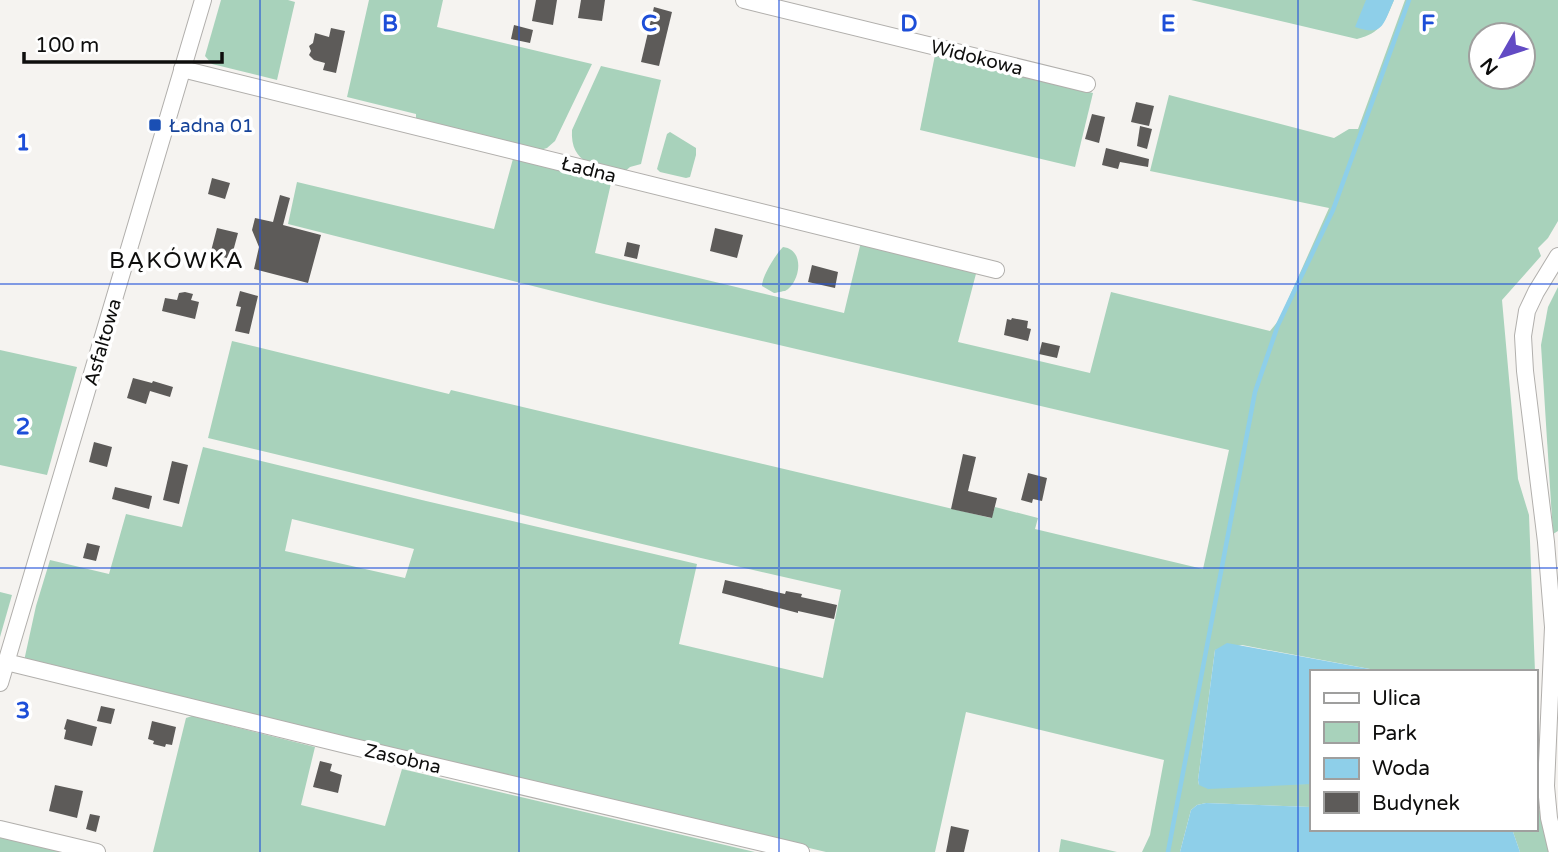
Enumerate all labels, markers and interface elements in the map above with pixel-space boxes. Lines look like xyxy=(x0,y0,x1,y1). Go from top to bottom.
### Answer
text: B xyxy=(382,10,398,38)
text: C xyxy=(641,10,657,38)
text: D xyxy=(900,10,918,38)
text: E xyxy=(1161,10,1175,38)
text: F xyxy=(1421,10,1435,38)
scale bar xyxy=(24,21,222,65)
north arrow xyxy=(1467,21,1537,91)
text: 100 m xyxy=(35,33,99,58)
street label: Widokowa xyxy=(928,36,1025,80)
text: N xyxy=(1476,53,1503,79)
place label: Ładna 01 xyxy=(169,115,254,137)
marker: Ładna 01 xyxy=(147,117,163,133)
text: 1 xyxy=(16,129,30,157)
street label: Ładna xyxy=(559,153,619,187)
district label: BĄKÓWKA xyxy=(109,247,245,275)
street label: Asfaltowa xyxy=(80,296,126,388)
text: 2 xyxy=(16,413,30,441)
legend xyxy=(1310,670,1537,831)
text: Ulica xyxy=(1372,686,1421,711)
text: 3 xyxy=(16,697,30,725)
text: Park xyxy=(1372,721,1417,746)
street label: Zasobna xyxy=(362,740,443,778)
text: Woda xyxy=(1372,756,1430,781)
text: Budynek xyxy=(1372,791,1460,816)

